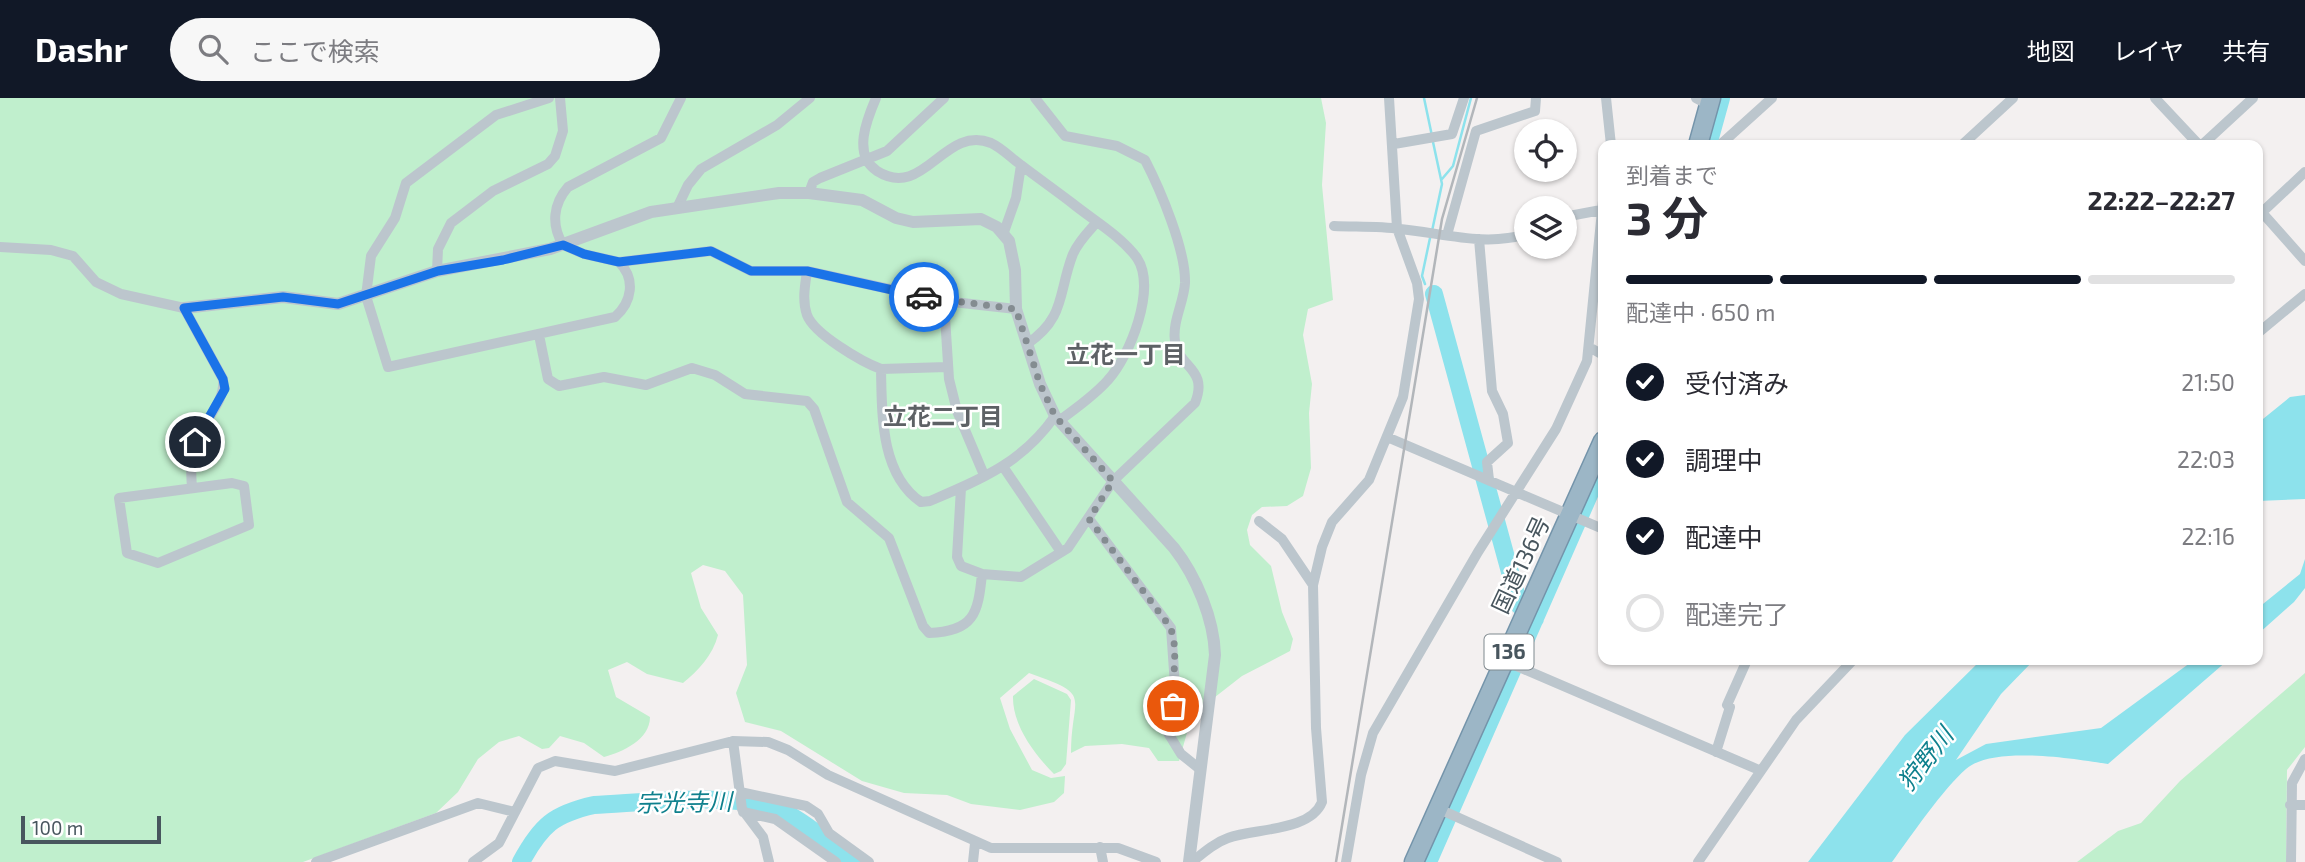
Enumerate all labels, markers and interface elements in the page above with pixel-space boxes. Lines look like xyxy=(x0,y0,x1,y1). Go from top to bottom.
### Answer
search box xyxy=(170,18,660,81)
text: Dashr xyxy=(35,29,128,69)
icon: search xyxy=(194,30,232,68)
text: ここで検索 xyxy=(250,35,380,66)
text: 地図 xyxy=(2027,36,2075,65)
text: レイヤ xyxy=(2113,36,2184,65)
text: 共有 xyxy=(2222,36,2270,65)
map controls xyxy=(1514,119,1577,259)
button: locate xyxy=(1514,119,1577,182)
text: 到着まで xyxy=(1626,161,1718,189)
text: 22:22–22:27 xyxy=(2088,184,2235,215)
text: 3 分 xyxy=(1626,189,1708,244)
button: layers xyxy=(1514,196,1577,259)
courier xyxy=(889,262,959,332)
icon: car xyxy=(905,278,943,316)
text: 配達中 · 650 m xyxy=(1626,298,1775,326)
district label: 立花一丁目 xyxy=(1066,339,1186,368)
icon: check xyxy=(1626,363,1664,401)
text: 受付済み xyxy=(1685,367,1789,398)
text: 21:50 xyxy=(2181,368,2235,396)
district label: 立花二丁目 xyxy=(883,401,1003,430)
pin xyxy=(165,412,225,472)
icon: home xyxy=(176,423,214,461)
icon: check xyxy=(1626,440,1664,478)
text: 調理中 xyxy=(1685,444,1763,475)
text: 22:03 xyxy=(2177,445,2235,473)
street label: 国道136号 xyxy=(1485,511,1555,618)
icon: check xyxy=(1626,517,1664,555)
text: 配達中 xyxy=(1685,521,1763,552)
text: 22:16 xyxy=(2181,522,2235,550)
text: 配達完了 xyxy=(1685,598,1789,629)
road number: 136 xyxy=(1484,634,1534,670)
pin xyxy=(1143,676,1203,736)
icon: bag xyxy=(1154,687,1192,725)
water label: 狩野川 xyxy=(1891,718,1960,795)
water label: 宗光寺川 xyxy=(636,786,735,817)
scale bar xyxy=(21,813,161,845)
text: 100 m xyxy=(32,816,83,839)

